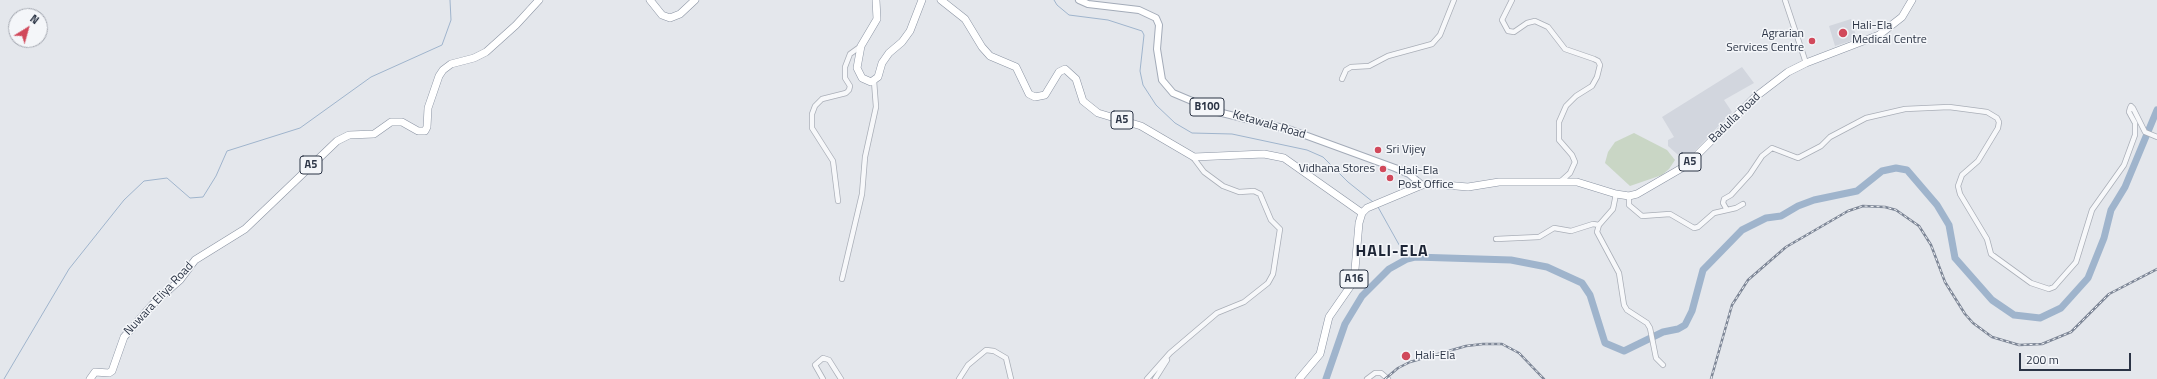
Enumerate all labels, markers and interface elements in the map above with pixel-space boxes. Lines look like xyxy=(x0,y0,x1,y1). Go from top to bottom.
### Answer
north arrow xyxy=(8,8,48,48)
text: N xyxy=(27,11,42,28)
place label: Hali-Ela Medical Centre xyxy=(1852,19,1927,47)
place label: Agrarian Services Centre xyxy=(1726,27,1804,55)
marker: Hali-Ela Medical Centre xyxy=(1837,27,1849,39)
marker: Agrarian Services Centre xyxy=(1807,36,1817,46)
street label: Badulla Road xyxy=(1706,90,1764,146)
road number: B100 xyxy=(1190,98,1224,116)
street label: Ketawala Road xyxy=(1231,108,1307,142)
road number: A5 xyxy=(1111,111,1133,129)
place label: Sri Vijey xyxy=(1386,143,1426,157)
marker: Sri Vijey xyxy=(1373,145,1383,155)
road number: A5 xyxy=(1679,153,1701,171)
road number: A5 xyxy=(300,156,322,174)
place label: Vidhana Stores xyxy=(1299,162,1375,176)
marker: Vidhana Stores xyxy=(1378,164,1388,174)
place label: Hali-Ela Post Office xyxy=(1398,164,1454,192)
marker: Hali-Ela Post Office xyxy=(1385,173,1395,183)
district label: HALI-ELA xyxy=(1355,242,1429,262)
street label: Nuwara Eliya Road xyxy=(121,259,197,339)
road number: A16 xyxy=(1340,270,1368,288)
scale bar xyxy=(2021,345,2133,371)
place label: Hali-Ela xyxy=(1415,349,1455,363)
marker: Hali-Ela xyxy=(1400,350,1412,362)
text: 200 m xyxy=(2026,350,2059,369)

